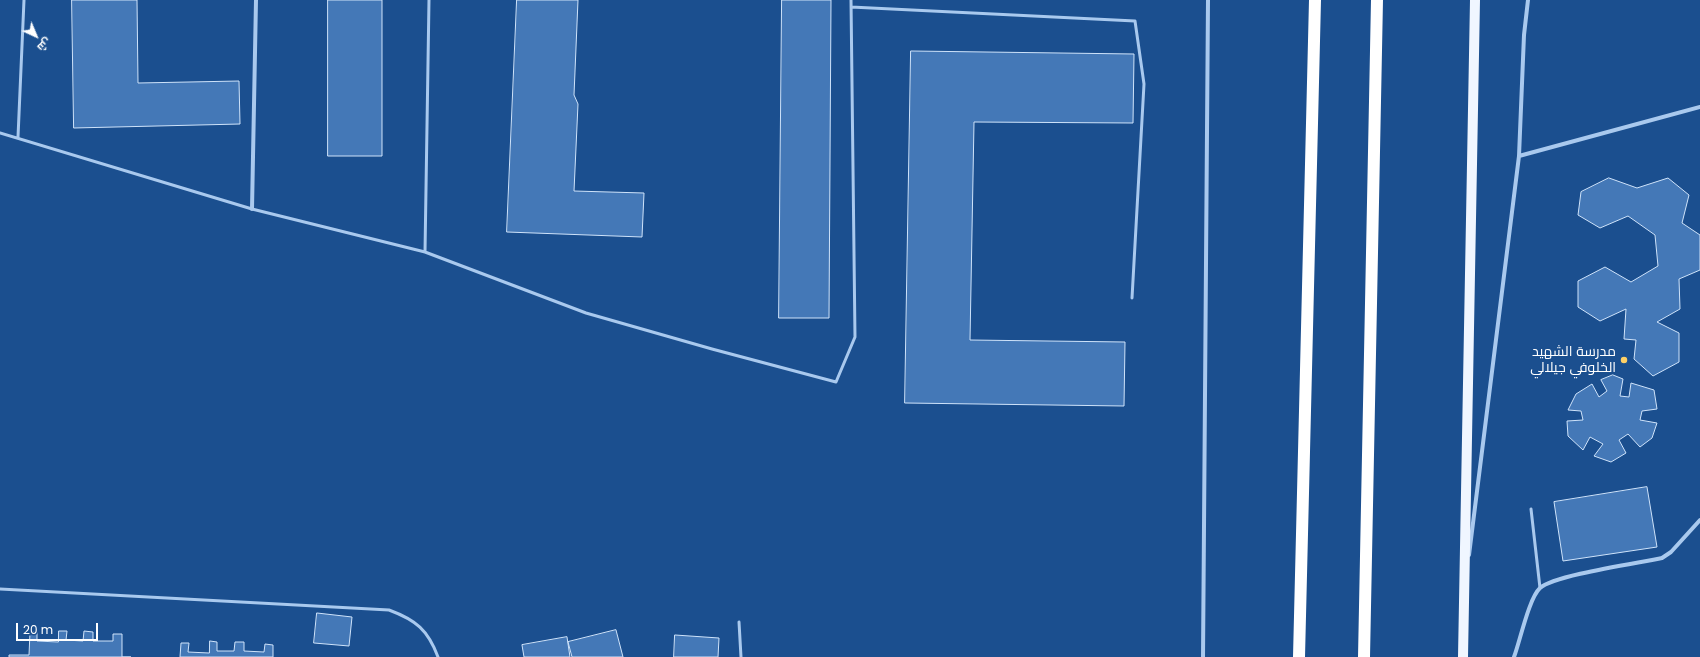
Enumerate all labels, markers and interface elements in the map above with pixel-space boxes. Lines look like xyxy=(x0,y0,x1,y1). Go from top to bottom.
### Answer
north arrow xyxy=(16,16,56,56)
text: ش xyxy=(34,34,55,55)
place label: مدرسة الشهيد الخلوفي جيلالي xyxy=(1530,344,1616,376)
marker: مدرسة الشهيد الخلوفي جيلالي xyxy=(1619,355,1629,365)
scale bar xyxy=(18,615,100,641)
text: 20 m xyxy=(23,621,53,638)

